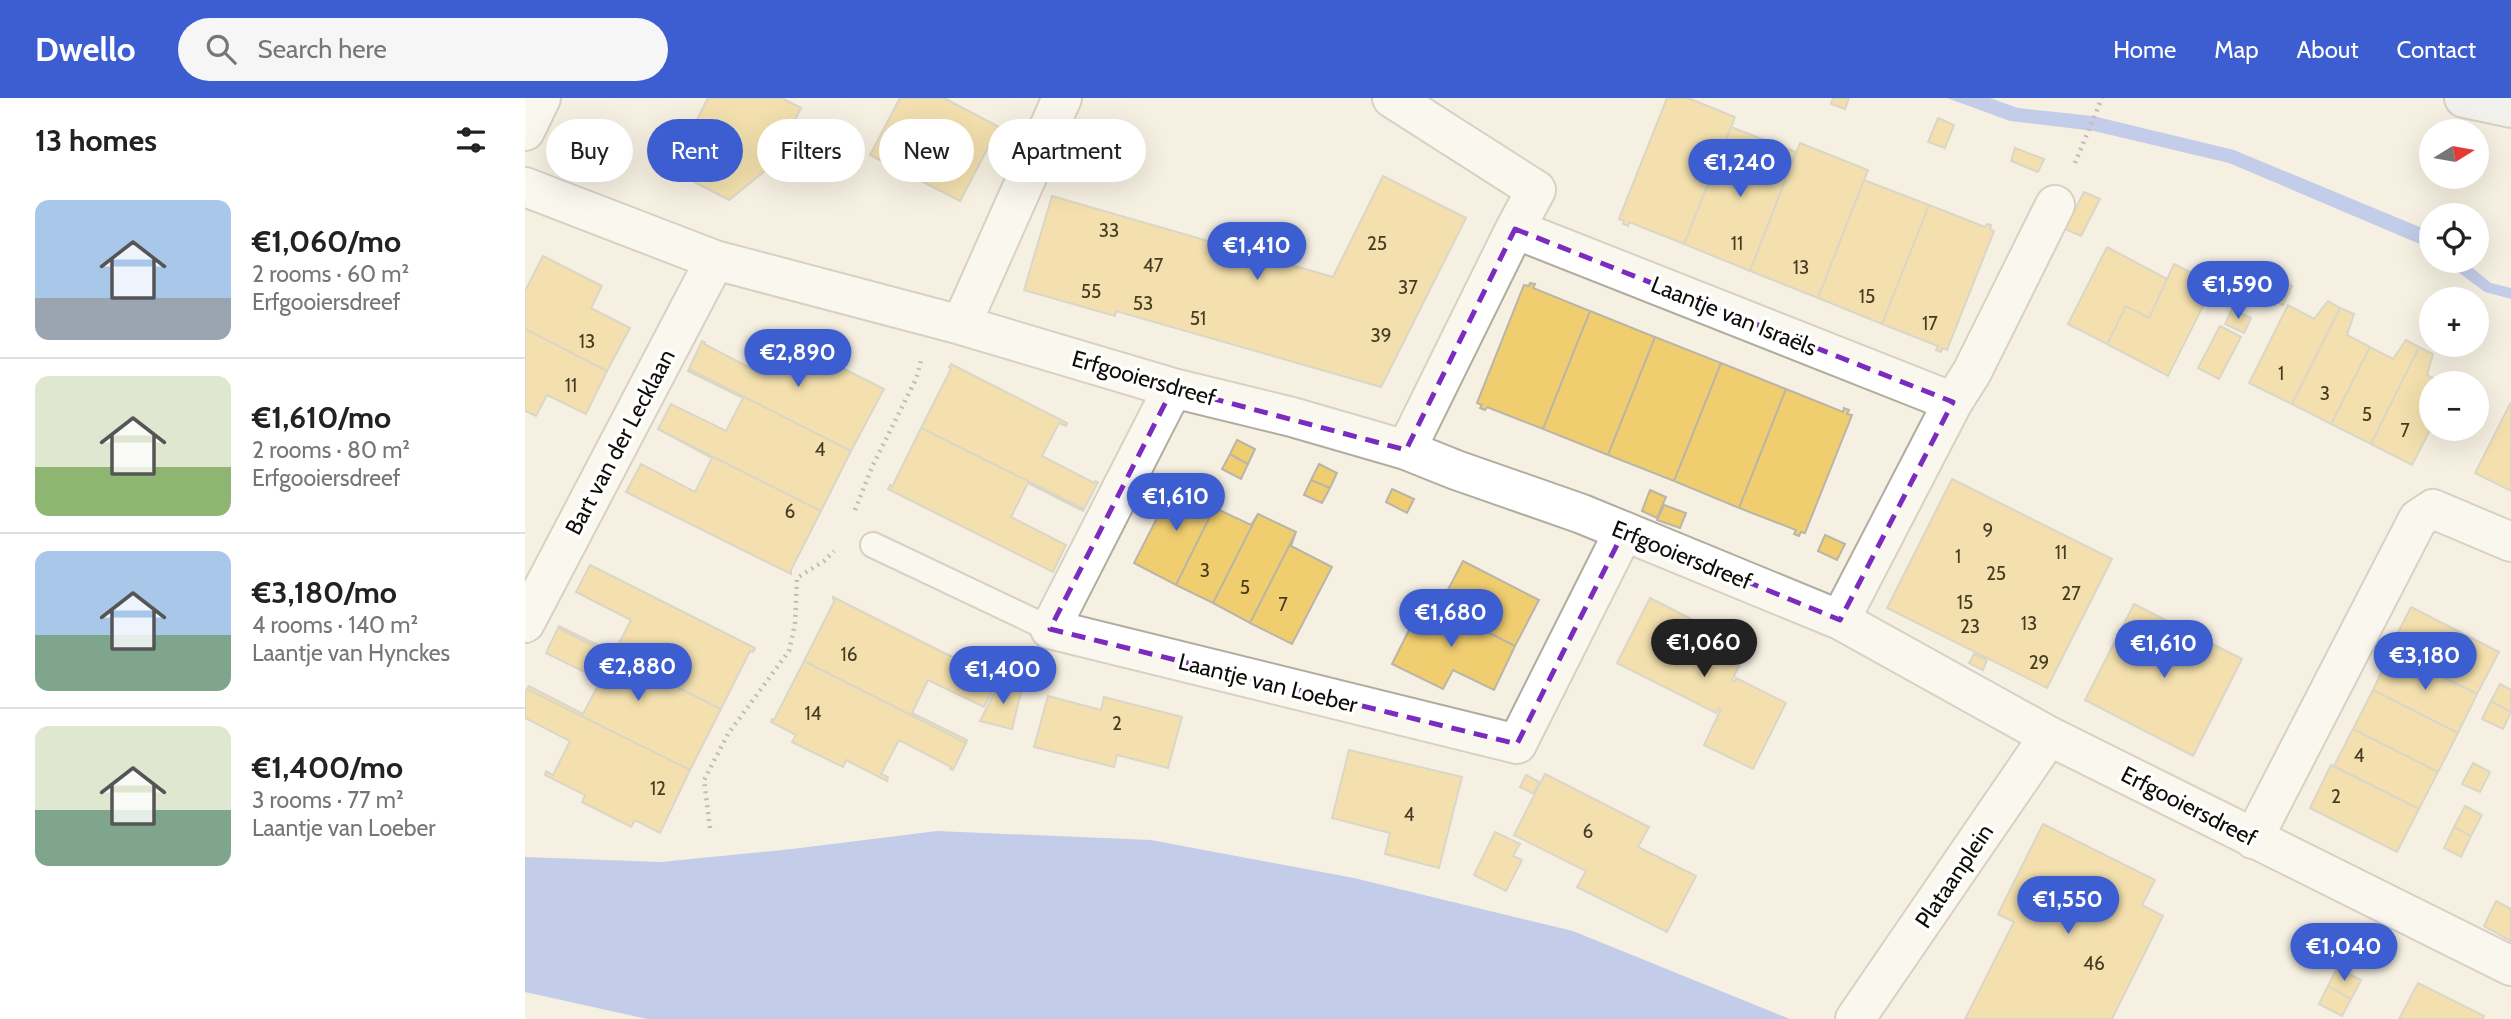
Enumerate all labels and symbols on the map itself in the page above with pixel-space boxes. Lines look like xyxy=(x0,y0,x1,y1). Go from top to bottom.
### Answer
north arrow xyxy=(2419,119,2489,189)
pin: €1,240 xyxy=(1683,140,1797,199)
house number: 33 xyxy=(1099,219,1119,242)
pin: €1,410 xyxy=(1200,222,1314,282)
house number: 25 xyxy=(1367,232,1387,255)
house number: 11 xyxy=(1731,232,1743,255)
house number: 47 xyxy=(1143,254,1164,277)
house number: 13 xyxy=(1793,256,1809,279)
pin: €1,590 xyxy=(2181,262,2295,321)
street label: Laantje van Israëls xyxy=(1647,270,1821,362)
house number: 37 xyxy=(1398,276,1418,299)
house number: 55 xyxy=(1081,280,1101,303)
house number: 15 xyxy=(1859,285,1875,308)
house number: 53 xyxy=(1133,292,1153,315)
house number: 51 xyxy=(1190,307,1206,330)
house number: 17 xyxy=(1922,312,1938,335)
house number: 39 xyxy=(1370,324,1392,347)
house number: 13 xyxy=(579,330,595,353)
pin: €2,890 xyxy=(741,330,855,389)
street label: Bart van der Lecklaan xyxy=(559,344,681,540)
street label: Erfgooiersdreef xyxy=(1069,344,1220,412)
house number: 1 xyxy=(2278,362,2284,385)
house number: 11 xyxy=(565,374,577,397)
house number: 3 xyxy=(2320,382,2330,405)
house number: 5 xyxy=(2362,403,2372,426)
house number: 7 xyxy=(2400,419,2410,442)
house number: 4 xyxy=(815,438,826,461)
pin: €1,610 xyxy=(1119,474,1233,533)
house number: 6 xyxy=(785,500,795,523)
street label: Erfgooiersdreef xyxy=(1608,514,1756,596)
house number: 9 xyxy=(1983,519,1993,542)
house number: 11 xyxy=(2055,541,2067,564)
house number: 1 xyxy=(1955,545,1961,568)
house number: 3 xyxy=(1200,559,1210,582)
house number: 25 xyxy=(1986,562,2006,585)
house number: 5 xyxy=(1240,576,1250,599)
house number: 27 xyxy=(2061,582,2081,605)
pin: €1,680 xyxy=(1394,589,1508,649)
house number: 15 xyxy=(1957,591,1973,614)
house number: 7 xyxy=(1278,593,1288,616)
house number: 13 xyxy=(2021,612,2037,635)
house number: 23 xyxy=(1960,615,1980,638)
pin: €1,060 xyxy=(1647,620,1761,679)
pin: €1,610 xyxy=(2107,620,2221,680)
pin: €3,180 xyxy=(2368,632,2482,692)
house number: 16 xyxy=(841,643,858,666)
pin: €2,880 xyxy=(581,644,695,703)
pin: €1,400 xyxy=(946,646,1060,706)
street label: Laantje van Loeber xyxy=(1176,647,1361,719)
house number: 29 xyxy=(2029,651,2049,674)
house number: 14 xyxy=(804,702,822,725)
house number: 2 xyxy=(1112,712,1122,735)
house number: 4 xyxy=(2354,744,2365,767)
street label: Erfgooiersdreef xyxy=(2117,760,2262,852)
house number: 12 xyxy=(650,777,666,800)
house number: 2 xyxy=(2331,785,2341,808)
house number: 4 xyxy=(1404,803,1415,826)
street label: Plataanplein xyxy=(1909,819,1999,933)
house number: 6 xyxy=(1583,820,1593,843)
pin: €1,550 xyxy=(2011,876,2125,936)
pin: €1,040 xyxy=(2287,924,2401,983)
house number: 46 xyxy=(2083,952,2105,975)

